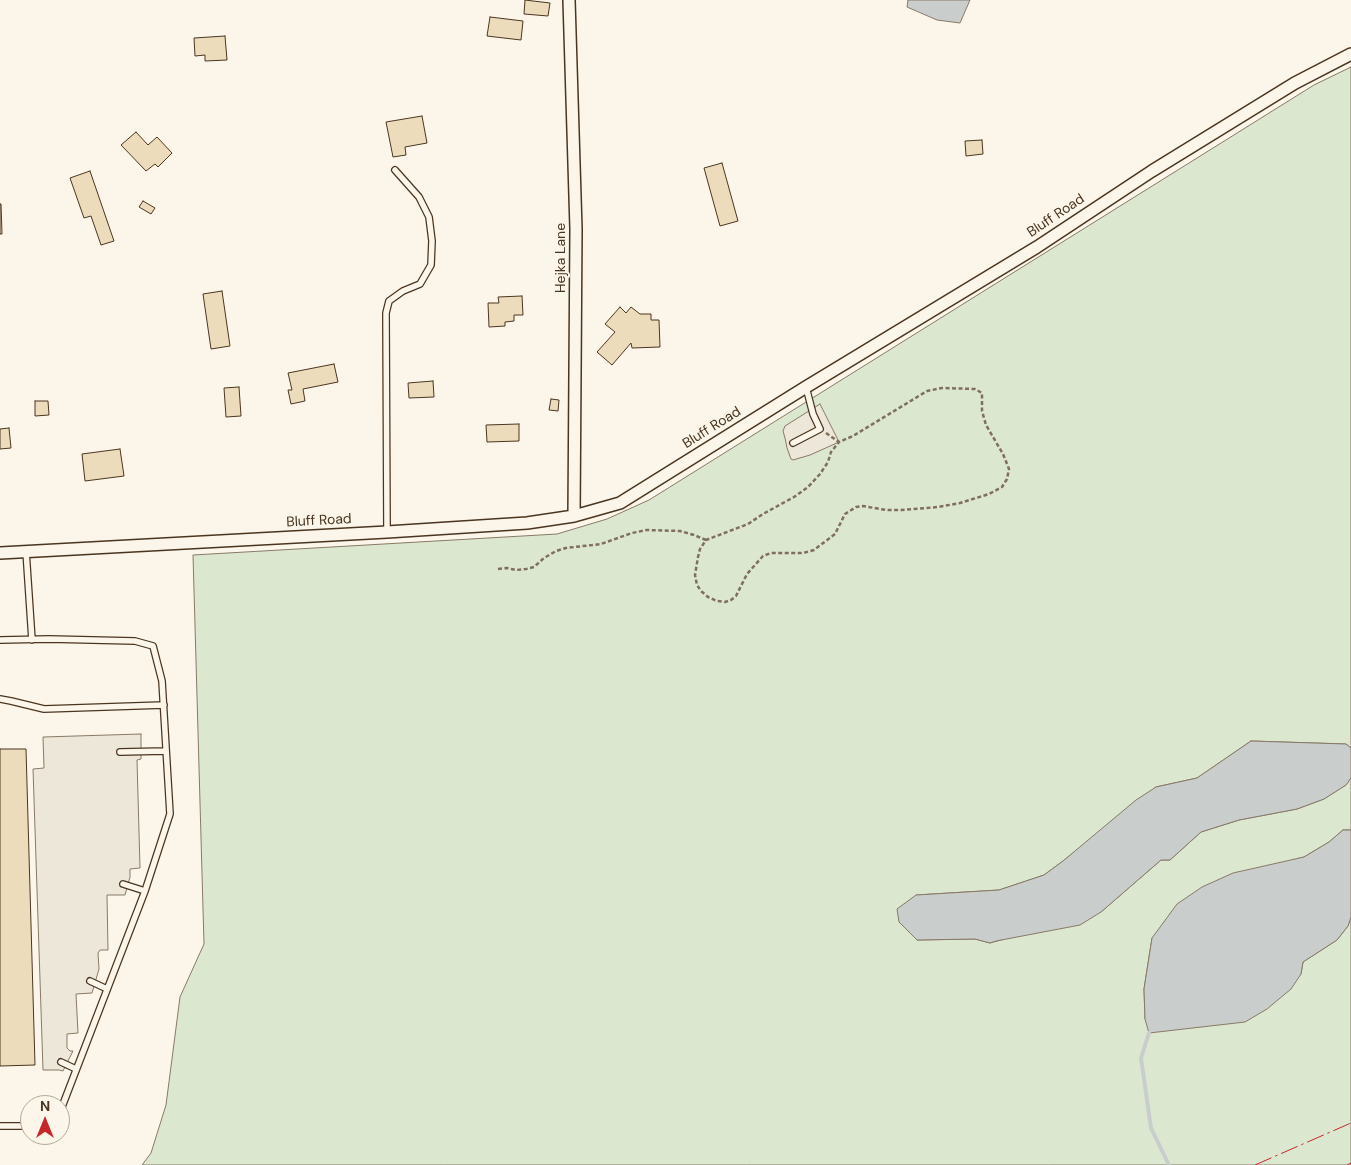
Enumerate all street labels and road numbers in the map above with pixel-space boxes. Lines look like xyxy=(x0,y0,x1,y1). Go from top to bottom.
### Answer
street label: Bluff Road xyxy=(1024,191,1088,241)
street label: Hejka Lane xyxy=(553,223,569,293)
street label: Bluff Road xyxy=(680,404,744,452)
street label: Bluff Road xyxy=(286,511,352,531)

